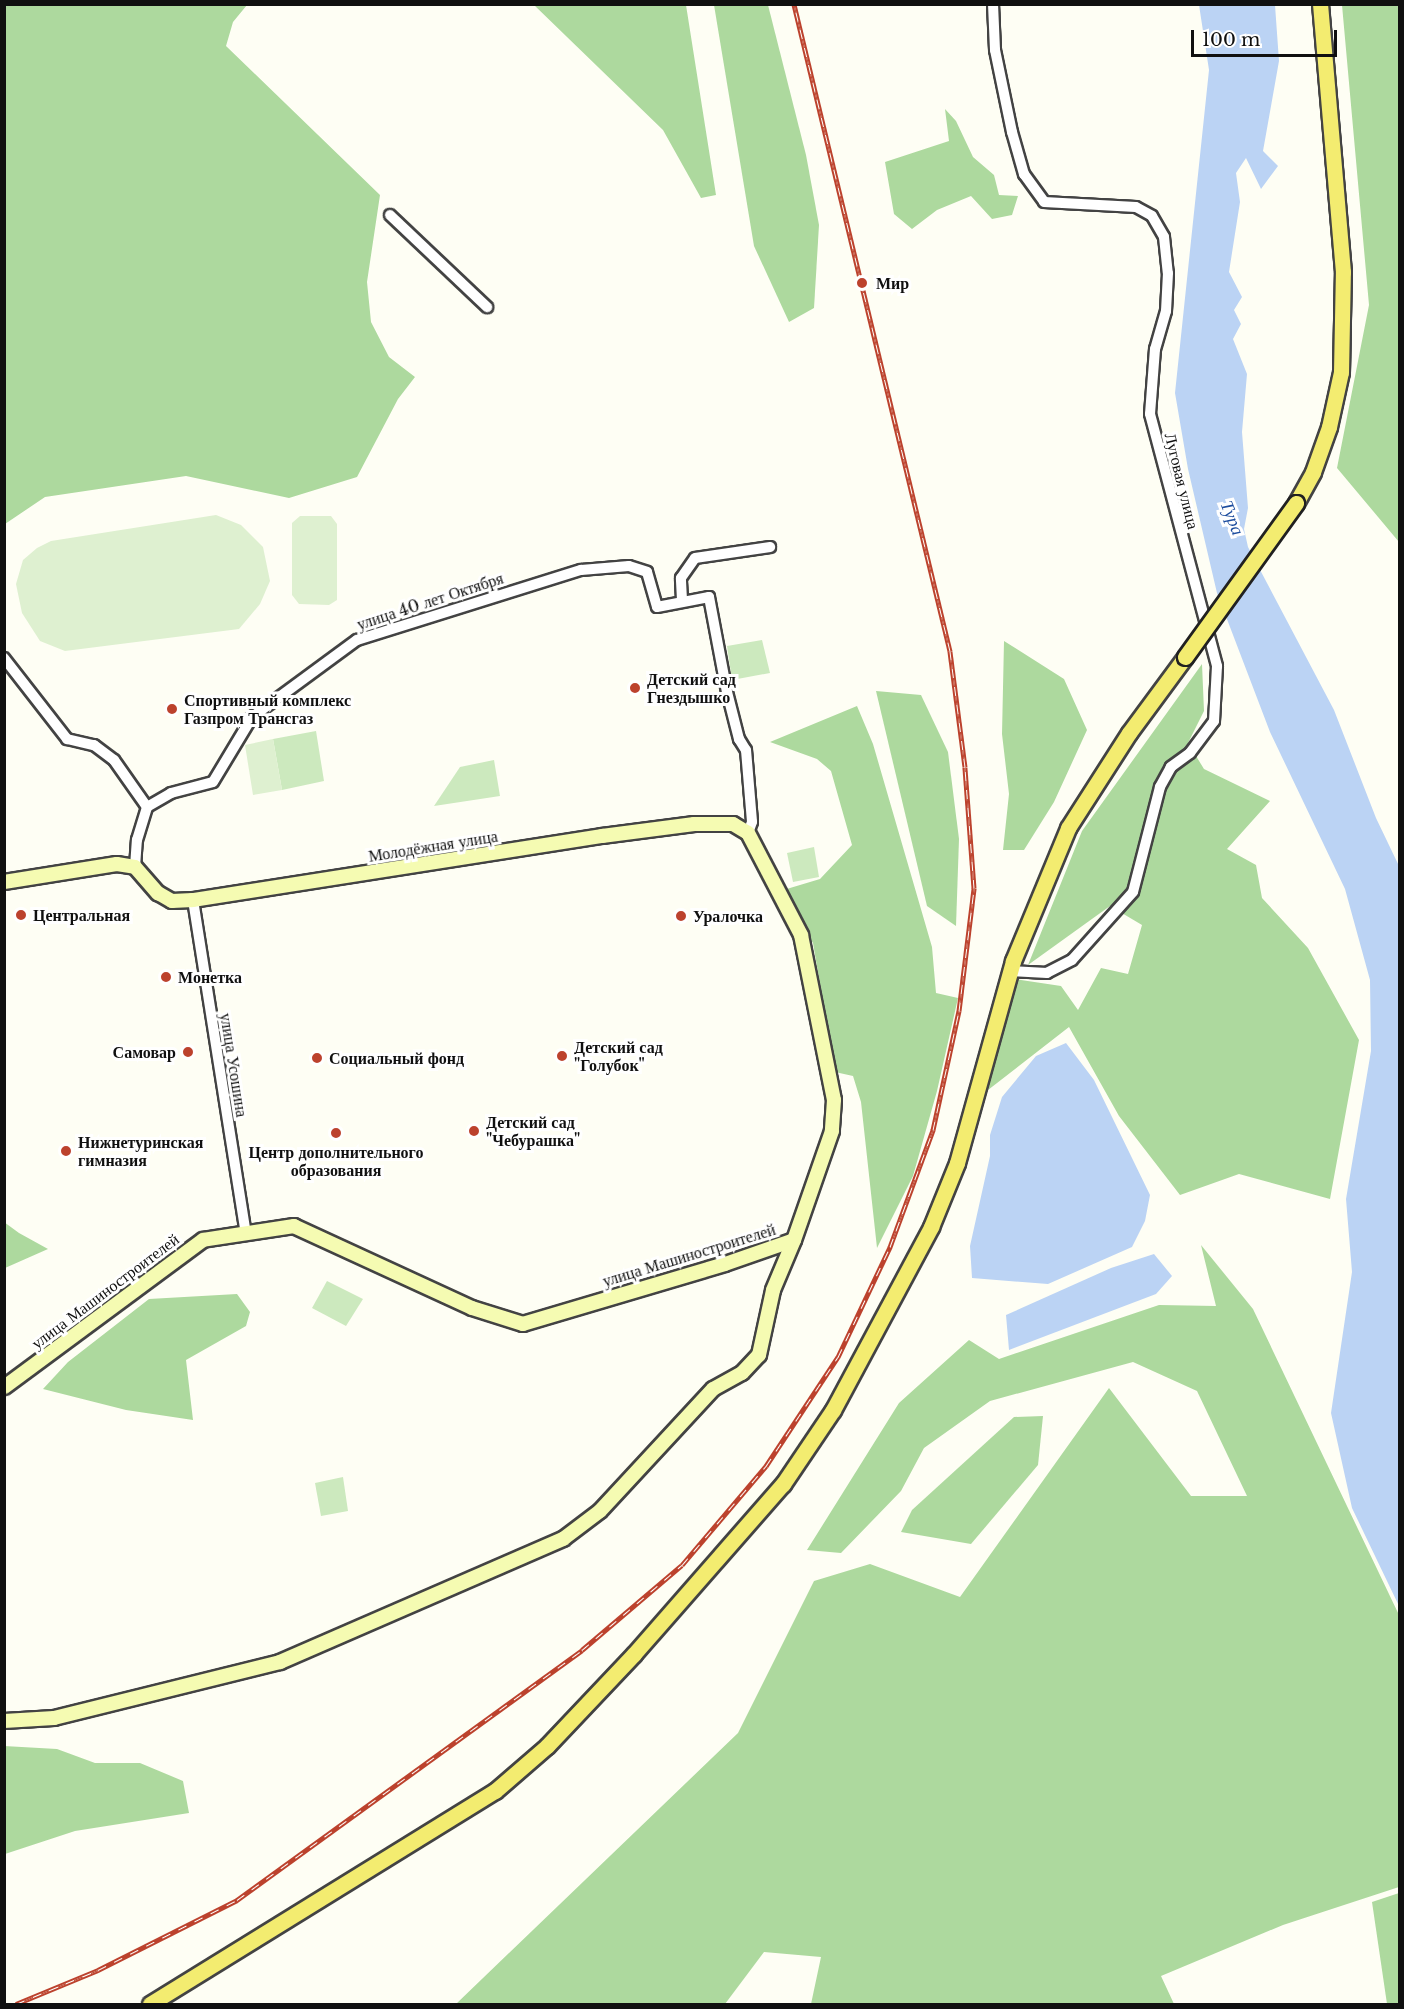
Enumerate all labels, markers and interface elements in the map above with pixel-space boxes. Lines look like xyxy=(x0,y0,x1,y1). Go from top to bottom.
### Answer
scale bar xyxy=(1194,18,1340,56)
text: 100 m xyxy=(1202,29,1260,51)
place label: Мир xyxy=(876,273,909,293)
marker: Мир xyxy=(853,274,871,292)
street label: Луговая улица xyxy=(1161,431,1203,531)
water label: Тура xyxy=(1215,498,1249,538)
street label: улица 40 лет Октября xyxy=(354,568,506,634)
place label: Детский сад Гнездышко xyxy=(647,669,736,707)
marker: Детский сад Гнездышко xyxy=(628,681,642,695)
place label: Спортивный комплекс Газпром Трансгаз xyxy=(184,690,351,728)
marker: Спортивный комплекс Газпром Трансгаз xyxy=(165,702,179,716)
street label: Молодёжная улица xyxy=(367,826,499,866)
place label: Центральная xyxy=(33,905,130,925)
place label: Уралочка xyxy=(693,906,763,926)
marker: Центральная xyxy=(14,908,28,922)
marker: Уралочка xyxy=(674,909,688,923)
place label: Монетка xyxy=(178,967,242,987)
marker: Монетка xyxy=(159,970,173,984)
street label: улица Усошина xyxy=(216,1012,252,1118)
place label: Детский сад "Голубок" xyxy=(574,1037,663,1075)
place label: Самовар xyxy=(113,1042,176,1062)
marker: Самовар xyxy=(181,1045,195,1059)
place label: Социальный фонд xyxy=(329,1048,464,1068)
marker: Детский сад "Голубок" xyxy=(555,1049,569,1063)
marker: Социальный фонд xyxy=(310,1051,324,1065)
place label: Детский сад "Чебурашка" xyxy=(486,1112,580,1150)
marker: Детский сад "Чебурашка" xyxy=(467,1124,481,1138)
marker: Центр дополнительного образования xyxy=(329,1126,343,1140)
place label: Нижнетуринская гимназия xyxy=(78,1132,203,1170)
place label: Центр дополнительного образования xyxy=(249,1142,423,1180)
marker: Нижнетуринская гимназия xyxy=(59,1144,73,1158)
street label: улица Машиностроителей xyxy=(600,1220,778,1290)
street label: улица Машиностроителей xyxy=(27,1229,183,1353)

